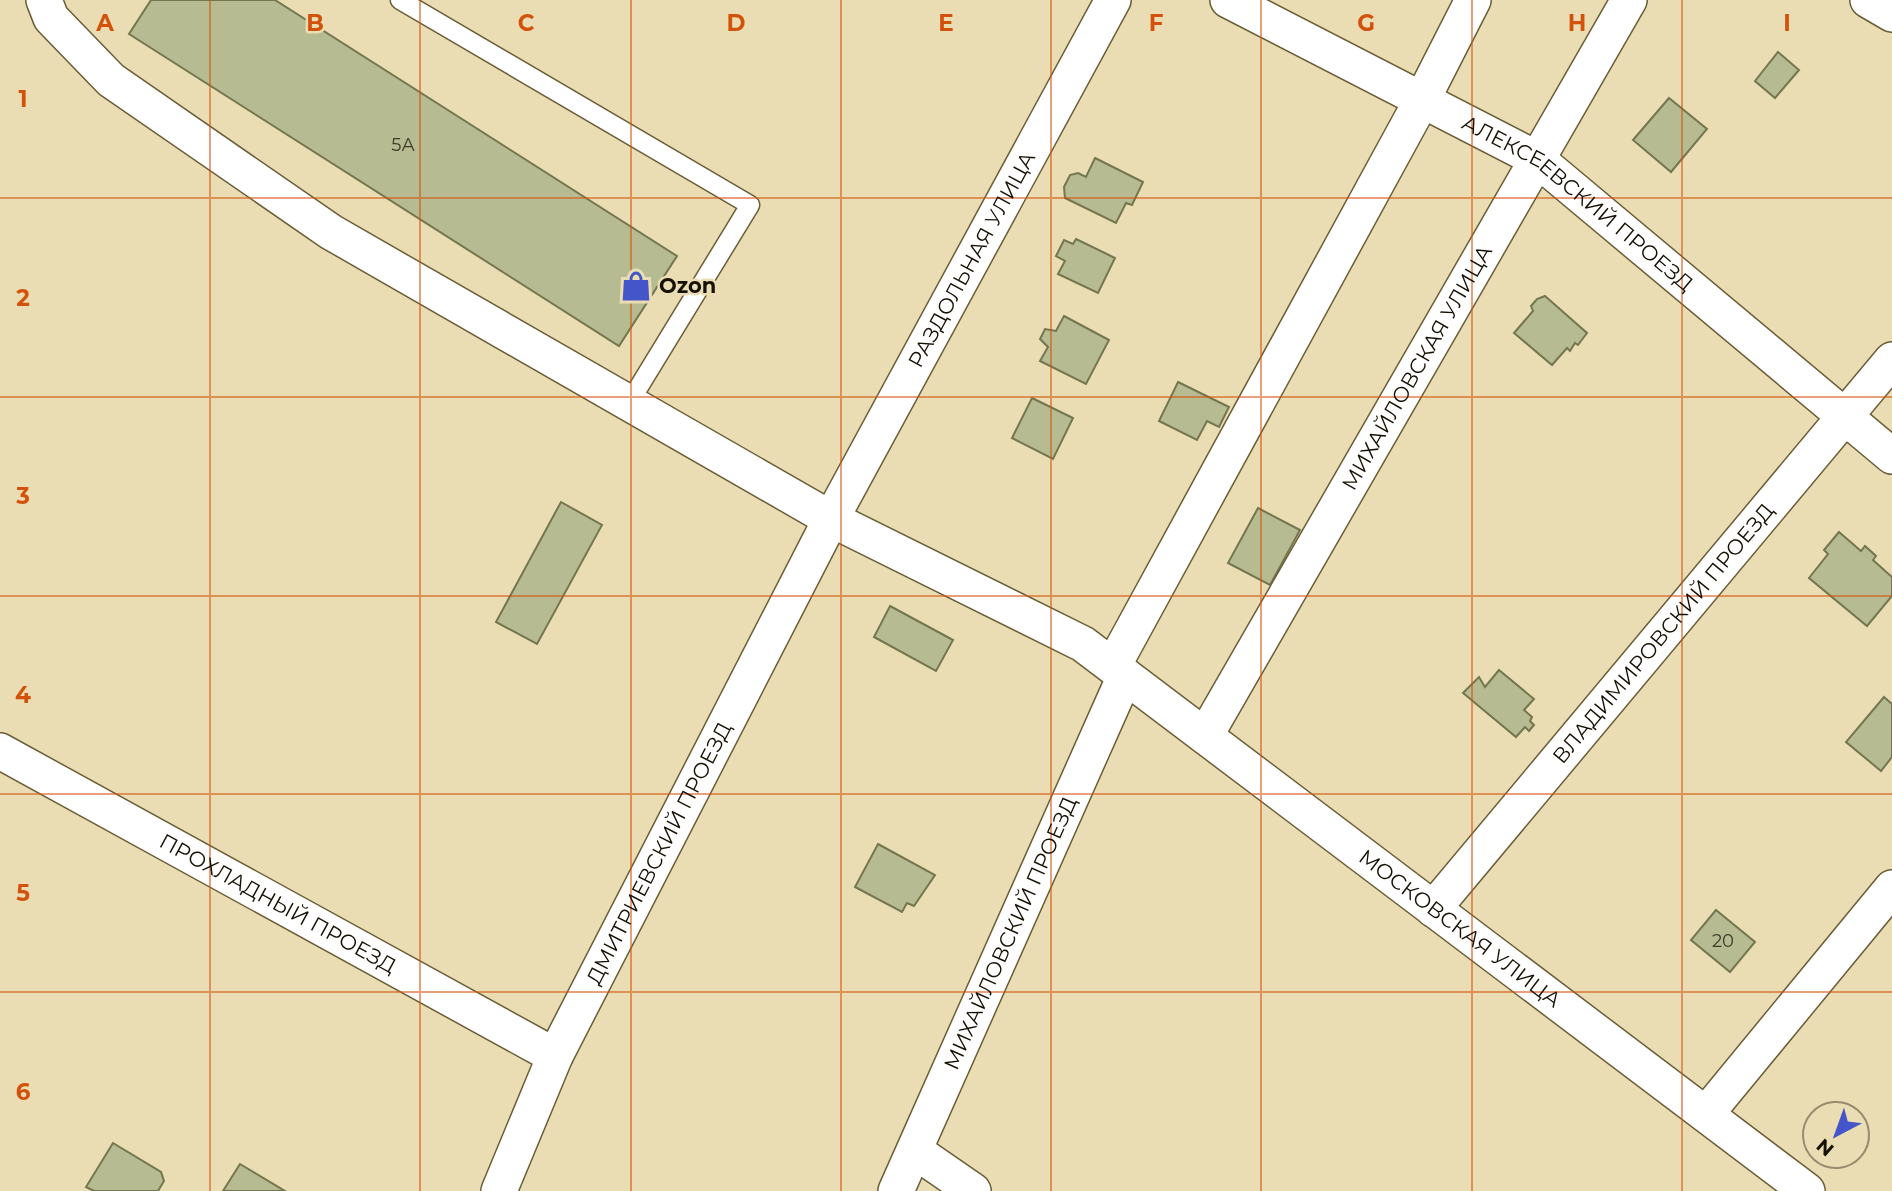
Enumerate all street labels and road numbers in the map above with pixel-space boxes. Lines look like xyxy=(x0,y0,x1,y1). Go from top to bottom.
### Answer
street label: АЛЕКСЕЕВСКИЙ ПРОЕЗД xyxy=(1458,110,1698,296)
street label: РАЗДОЛЬНАЯ УЛИЦА xyxy=(903,147,1040,372)
street label: МИХАЙЛОВСКАЯ УЛИЦА xyxy=(1336,240,1497,494)
street label: ВЛАДИМИРОВСКИЙ ПРОЕЗД xyxy=(1547,498,1779,768)
street label: ДМИТРИЕВСКИЙ ПРОЕЗД xyxy=(581,718,736,989)
street label: МИХАЙЛОВСКИЙ ПРОЕЗД xyxy=(938,793,1082,1074)
street label: ПРОХЛАДНЫЙ ПРОЕЗД xyxy=(155,828,401,978)
street label: МОСКОВСКАЯ УЛИЦА xyxy=(1354,844,1566,1013)

